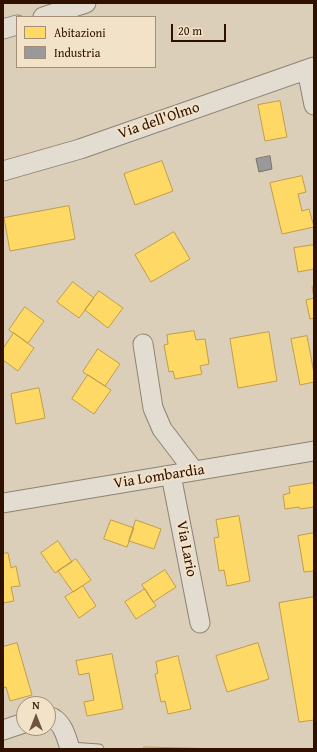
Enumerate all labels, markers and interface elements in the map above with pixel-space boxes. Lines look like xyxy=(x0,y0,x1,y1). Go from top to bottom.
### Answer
legend xyxy=(16,16,156,68)
scale bar xyxy=(173,16,228,42)
text: 20 m xyxy=(178,22,202,39)
text: Abitazioni xyxy=(54,24,106,41)
text: Industria xyxy=(54,44,100,61)
street label: Via dell'Olmo xyxy=(116,99,202,143)
street label: Via Lombardia xyxy=(112,461,206,493)
street label: Via Lario xyxy=(172,519,200,579)
north arrow xyxy=(16,696,56,736)
text: N xyxy=(32,697,40,713)

